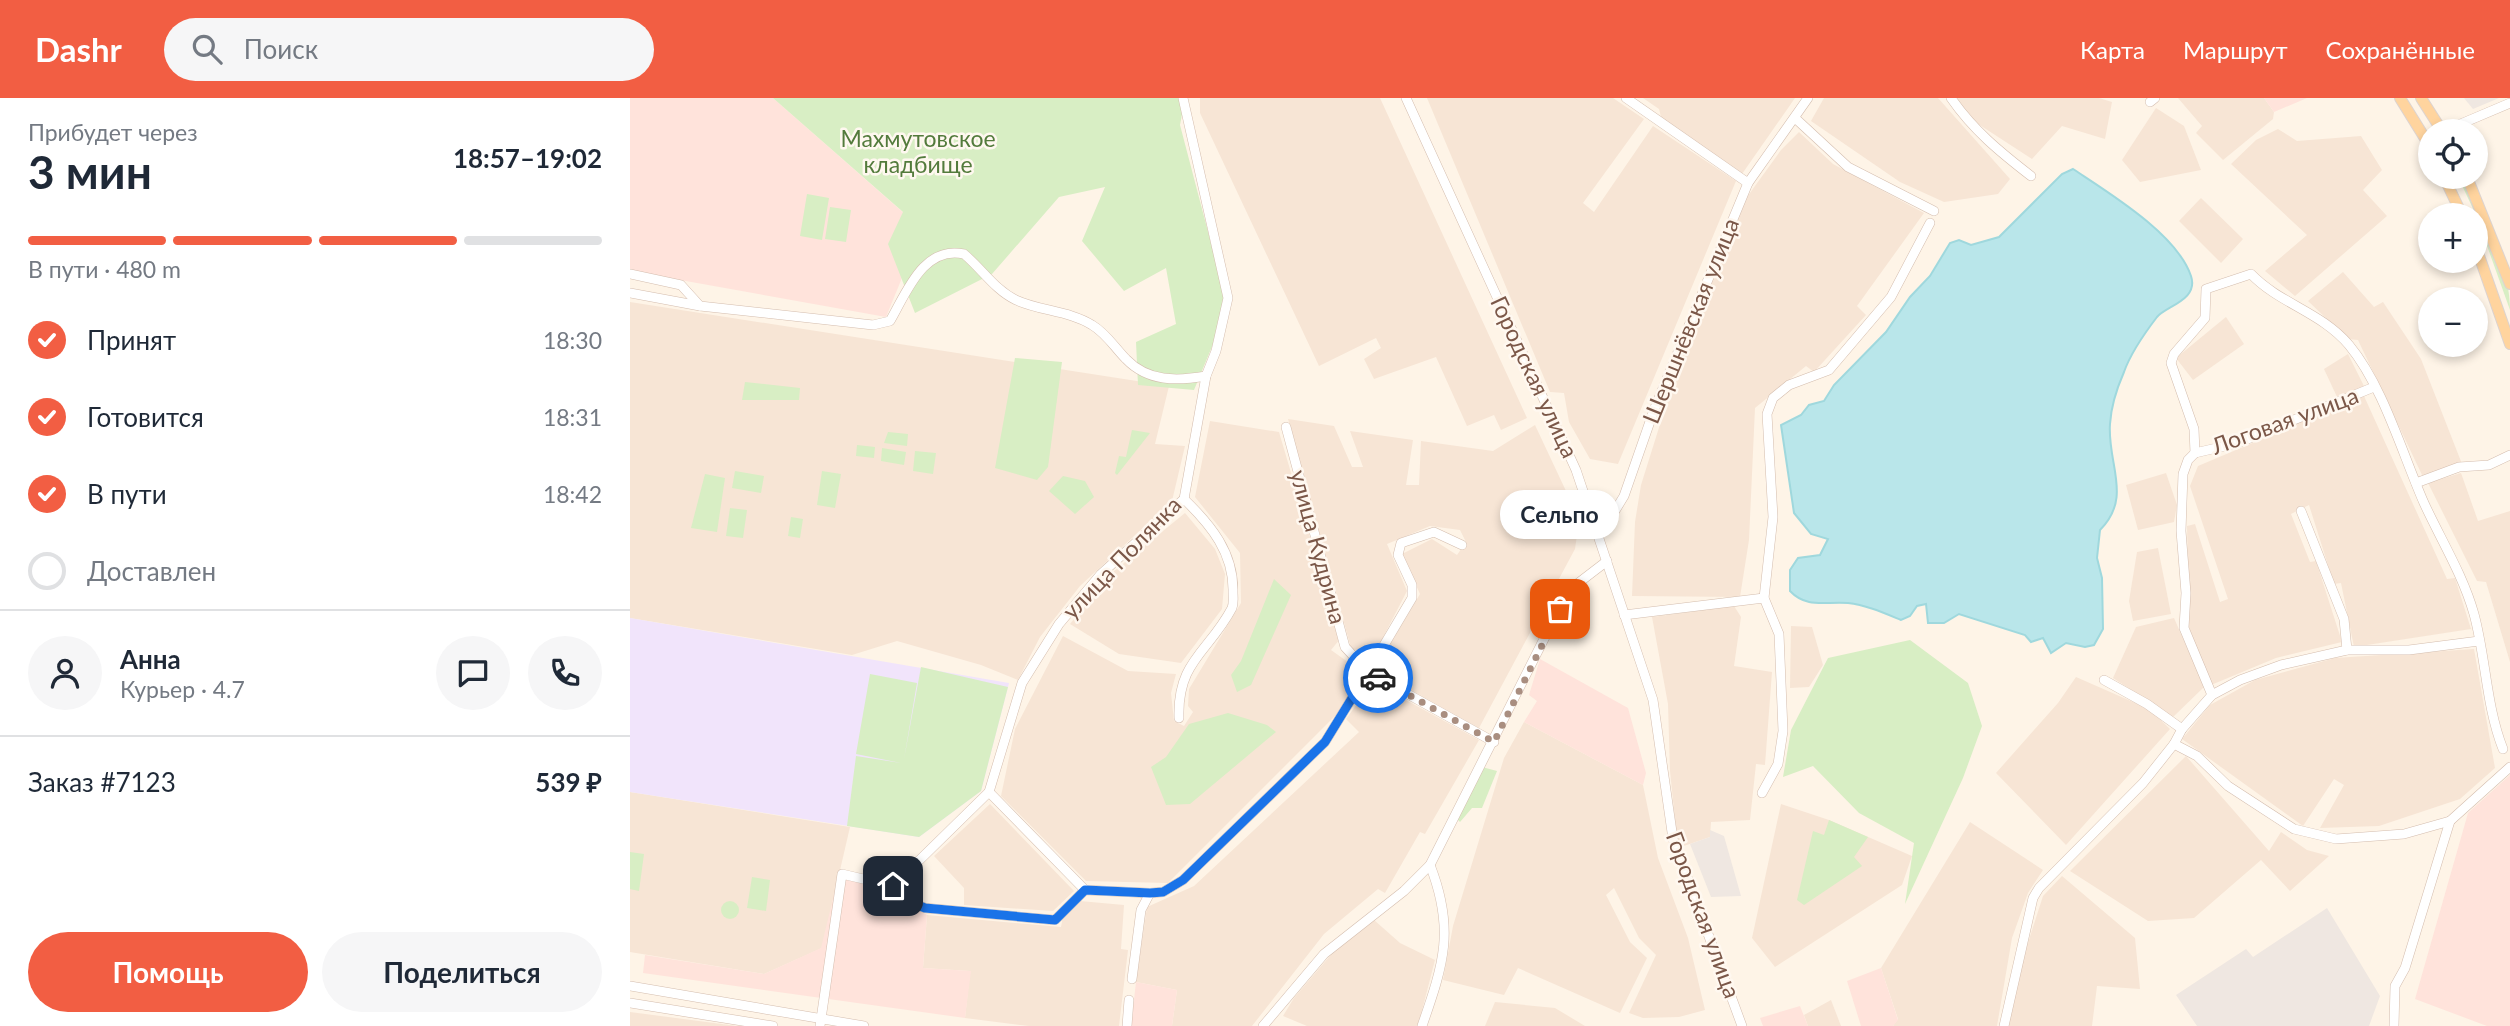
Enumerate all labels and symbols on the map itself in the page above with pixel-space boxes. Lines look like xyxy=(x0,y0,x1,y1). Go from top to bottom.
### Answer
park label: Махмутовское кладбище xyxy=(840,124,996,178)
street label: Шершнёвская улица xyxy=(1636,214,1744,428)
street label: Городская улица xyxy=(1485,291,1585,462)
street label: Логовая улица xyxy=(2206,381,2362,460)
street label: улица Кудрина xyxy=(1285,467,1353,627)
street label: улица Полянка xyxy=(1056,490,1187,624)
callout: Сельпо xyxy=(1500,490,1620,539)
pin xyxy=(1530,579,1590,639)
courier xyxy=(1343,643,1413,713)
street label: Городская улица xyxy=(1661,827,1747,1002)
pin xyxy=(863,856,923,916)

